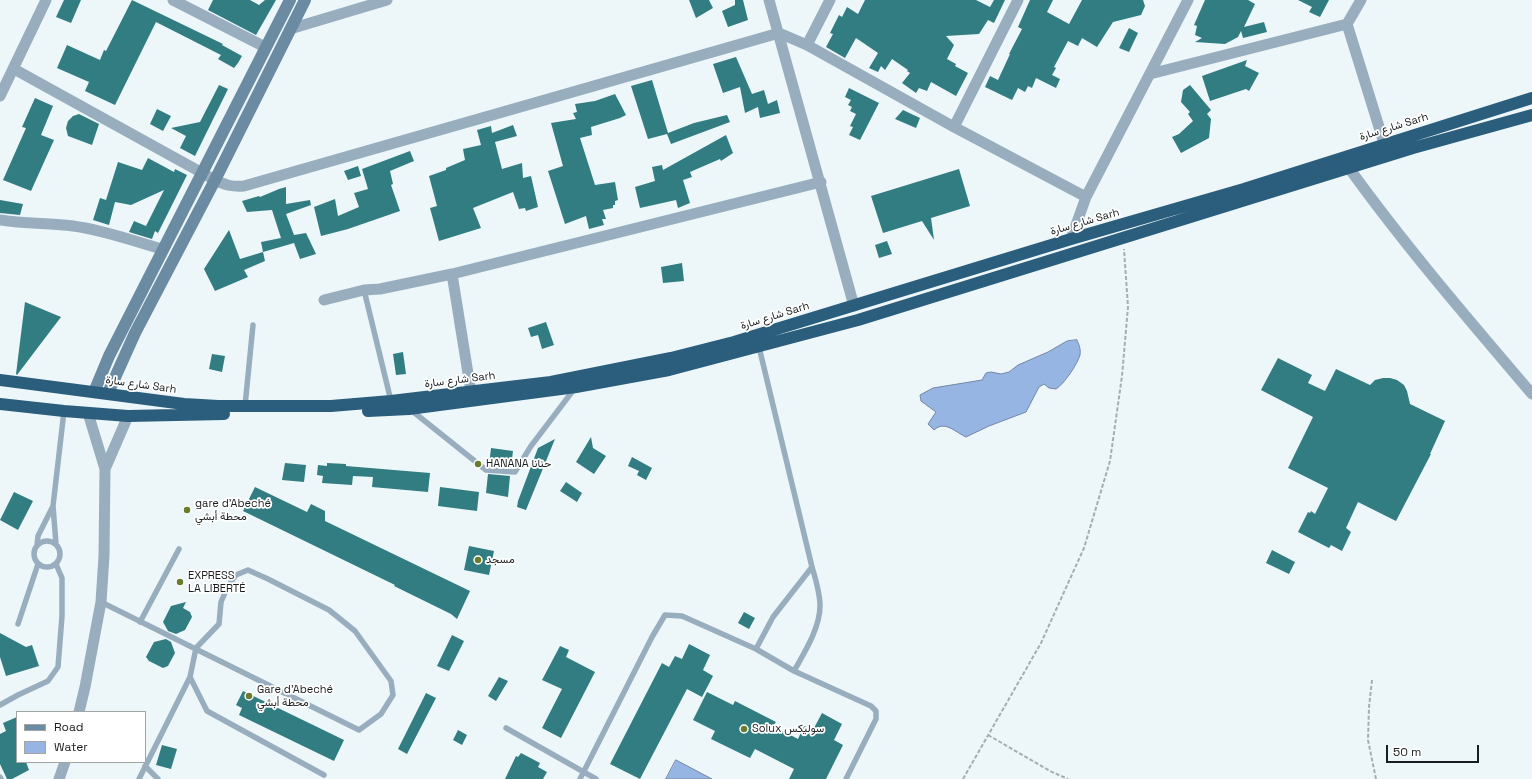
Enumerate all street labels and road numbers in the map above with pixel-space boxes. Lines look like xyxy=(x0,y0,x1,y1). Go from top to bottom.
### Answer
street label: شارع سارة Sarh xyxy=(1358,110,1430,144)
street label: شارع سارة Sarh xyxy=(1049,206,1121,238)
street label: شارع سارة Sarh xyxy=(739,299,811,333)
street label: شارع سارة Sarh xyxy=(424,369,496,391)
street label: شارع سارة Sarh xyxy=(105,374,177,396)

